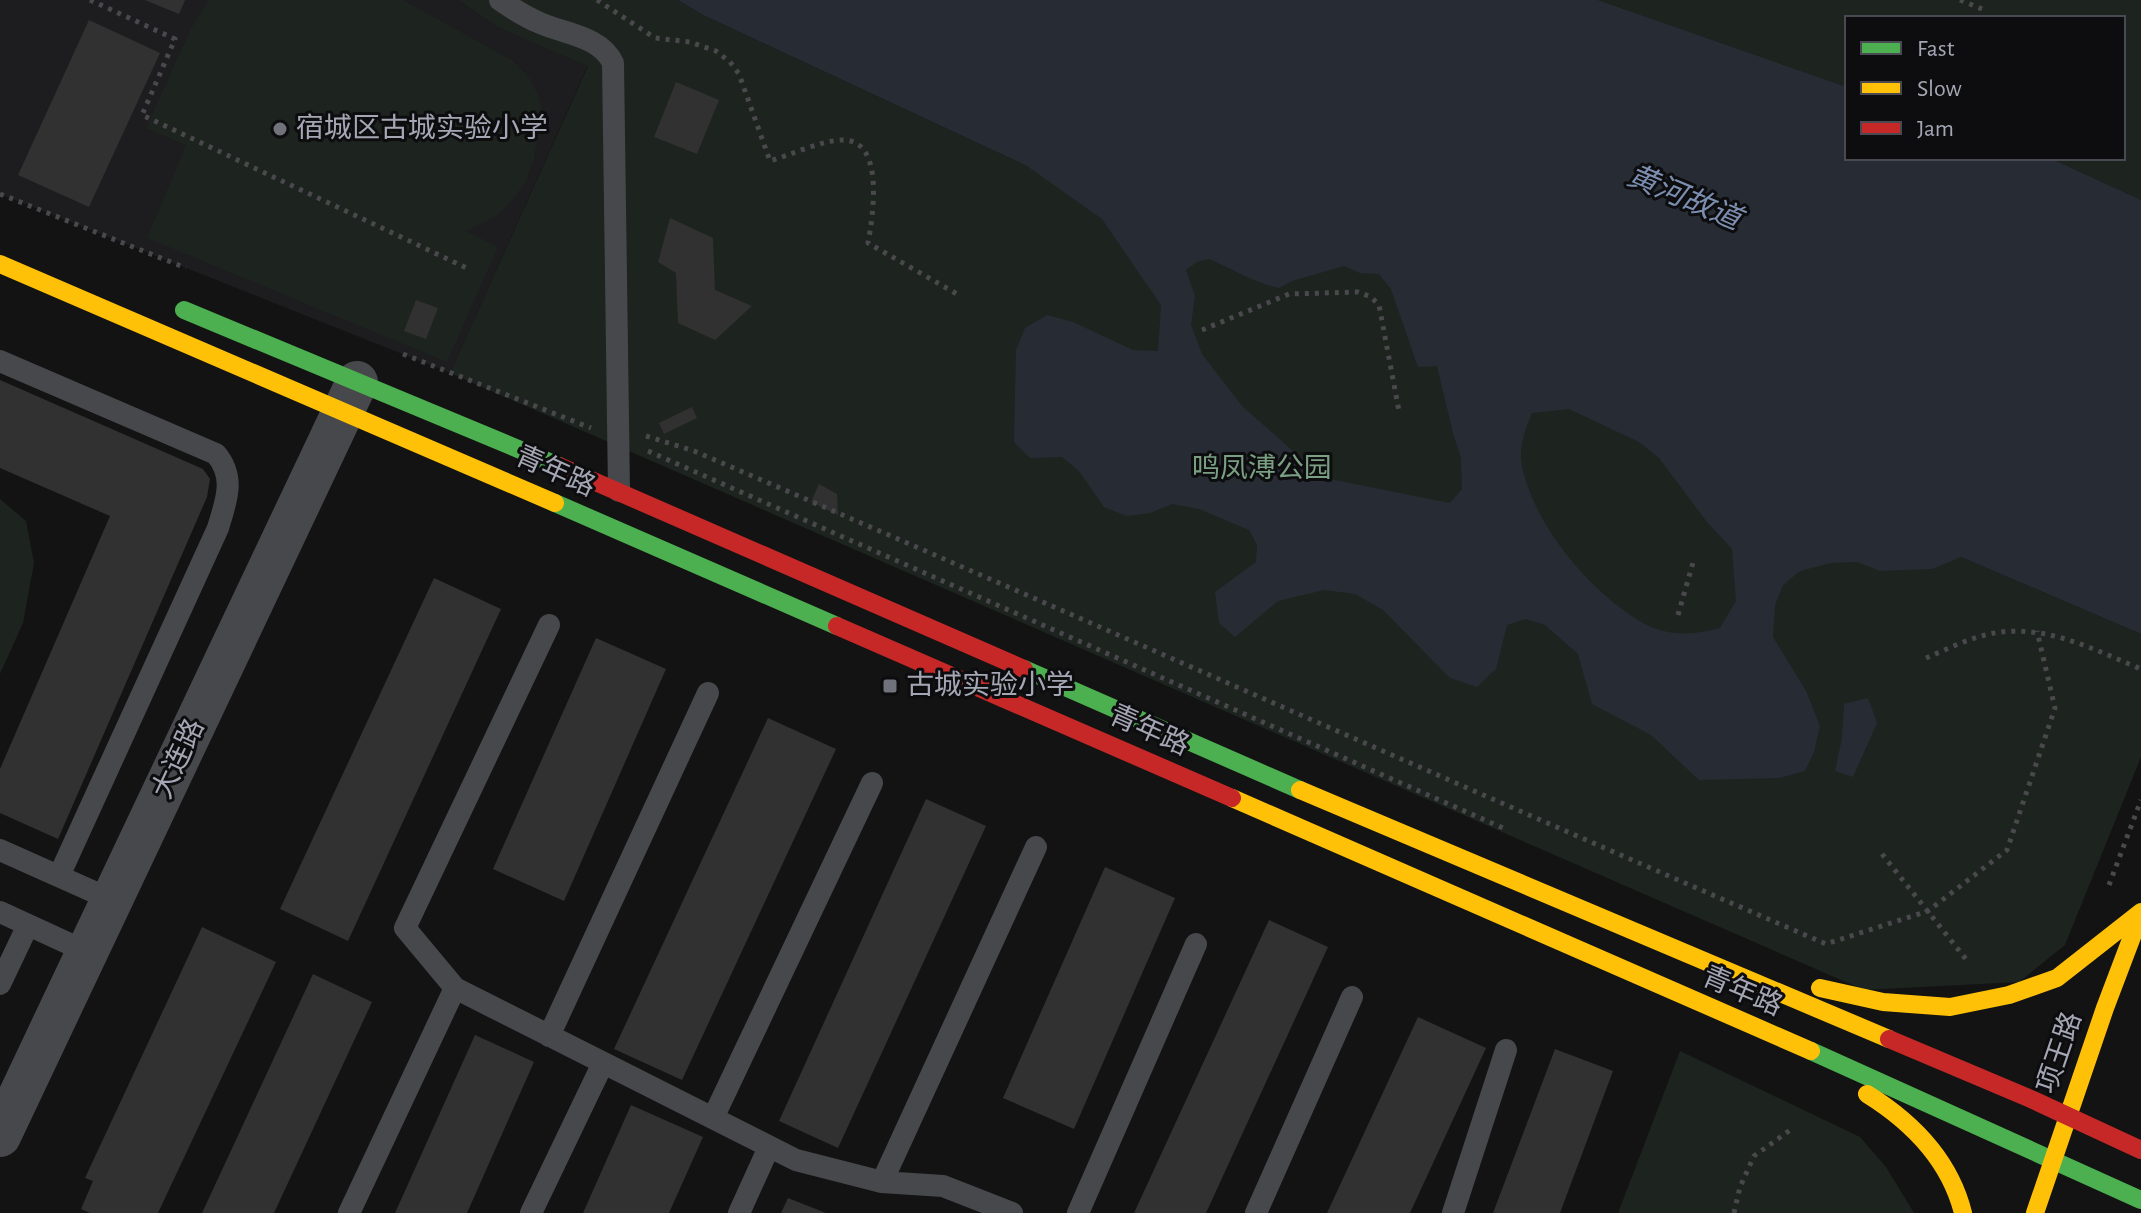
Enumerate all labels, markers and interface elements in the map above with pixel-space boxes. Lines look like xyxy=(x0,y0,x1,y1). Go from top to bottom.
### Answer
legend xyxy=(1845,16,2125,160)
text: Fast xyxy=(1917,37,1955,61)
text: Slow xyxy=(1917,77,1962,101)
place label: 宿城区古城实验小学 xyxy=(296,113,548,143)
text: Jam xyxy=(1917,117,1954,141)
marker: 宿城区古城实验小学 xyxy=(271,120,289,138)
water label: 黄河故道 xyxy=(1623,159,1750,237)
street label: 青年路 xyxy=(511,440,600,502)
park label: 鸣凤溥公园 xyxy=(1192,453,1332,483)
place label: 古城实验小学 xyxy=(906,670,1074,700)
marker: 古城实验小学 xyxy=(881,677,899,695)
street label: 青年路 xyxy=(1105,699,1194,761)
street label: 大连路 xyxy=(147,714,209,803)
street label: 青年路 xyxy=(1698,961,1787,1021)
street label: 项王路 xyxy=(2031,1008,2087,1097)

